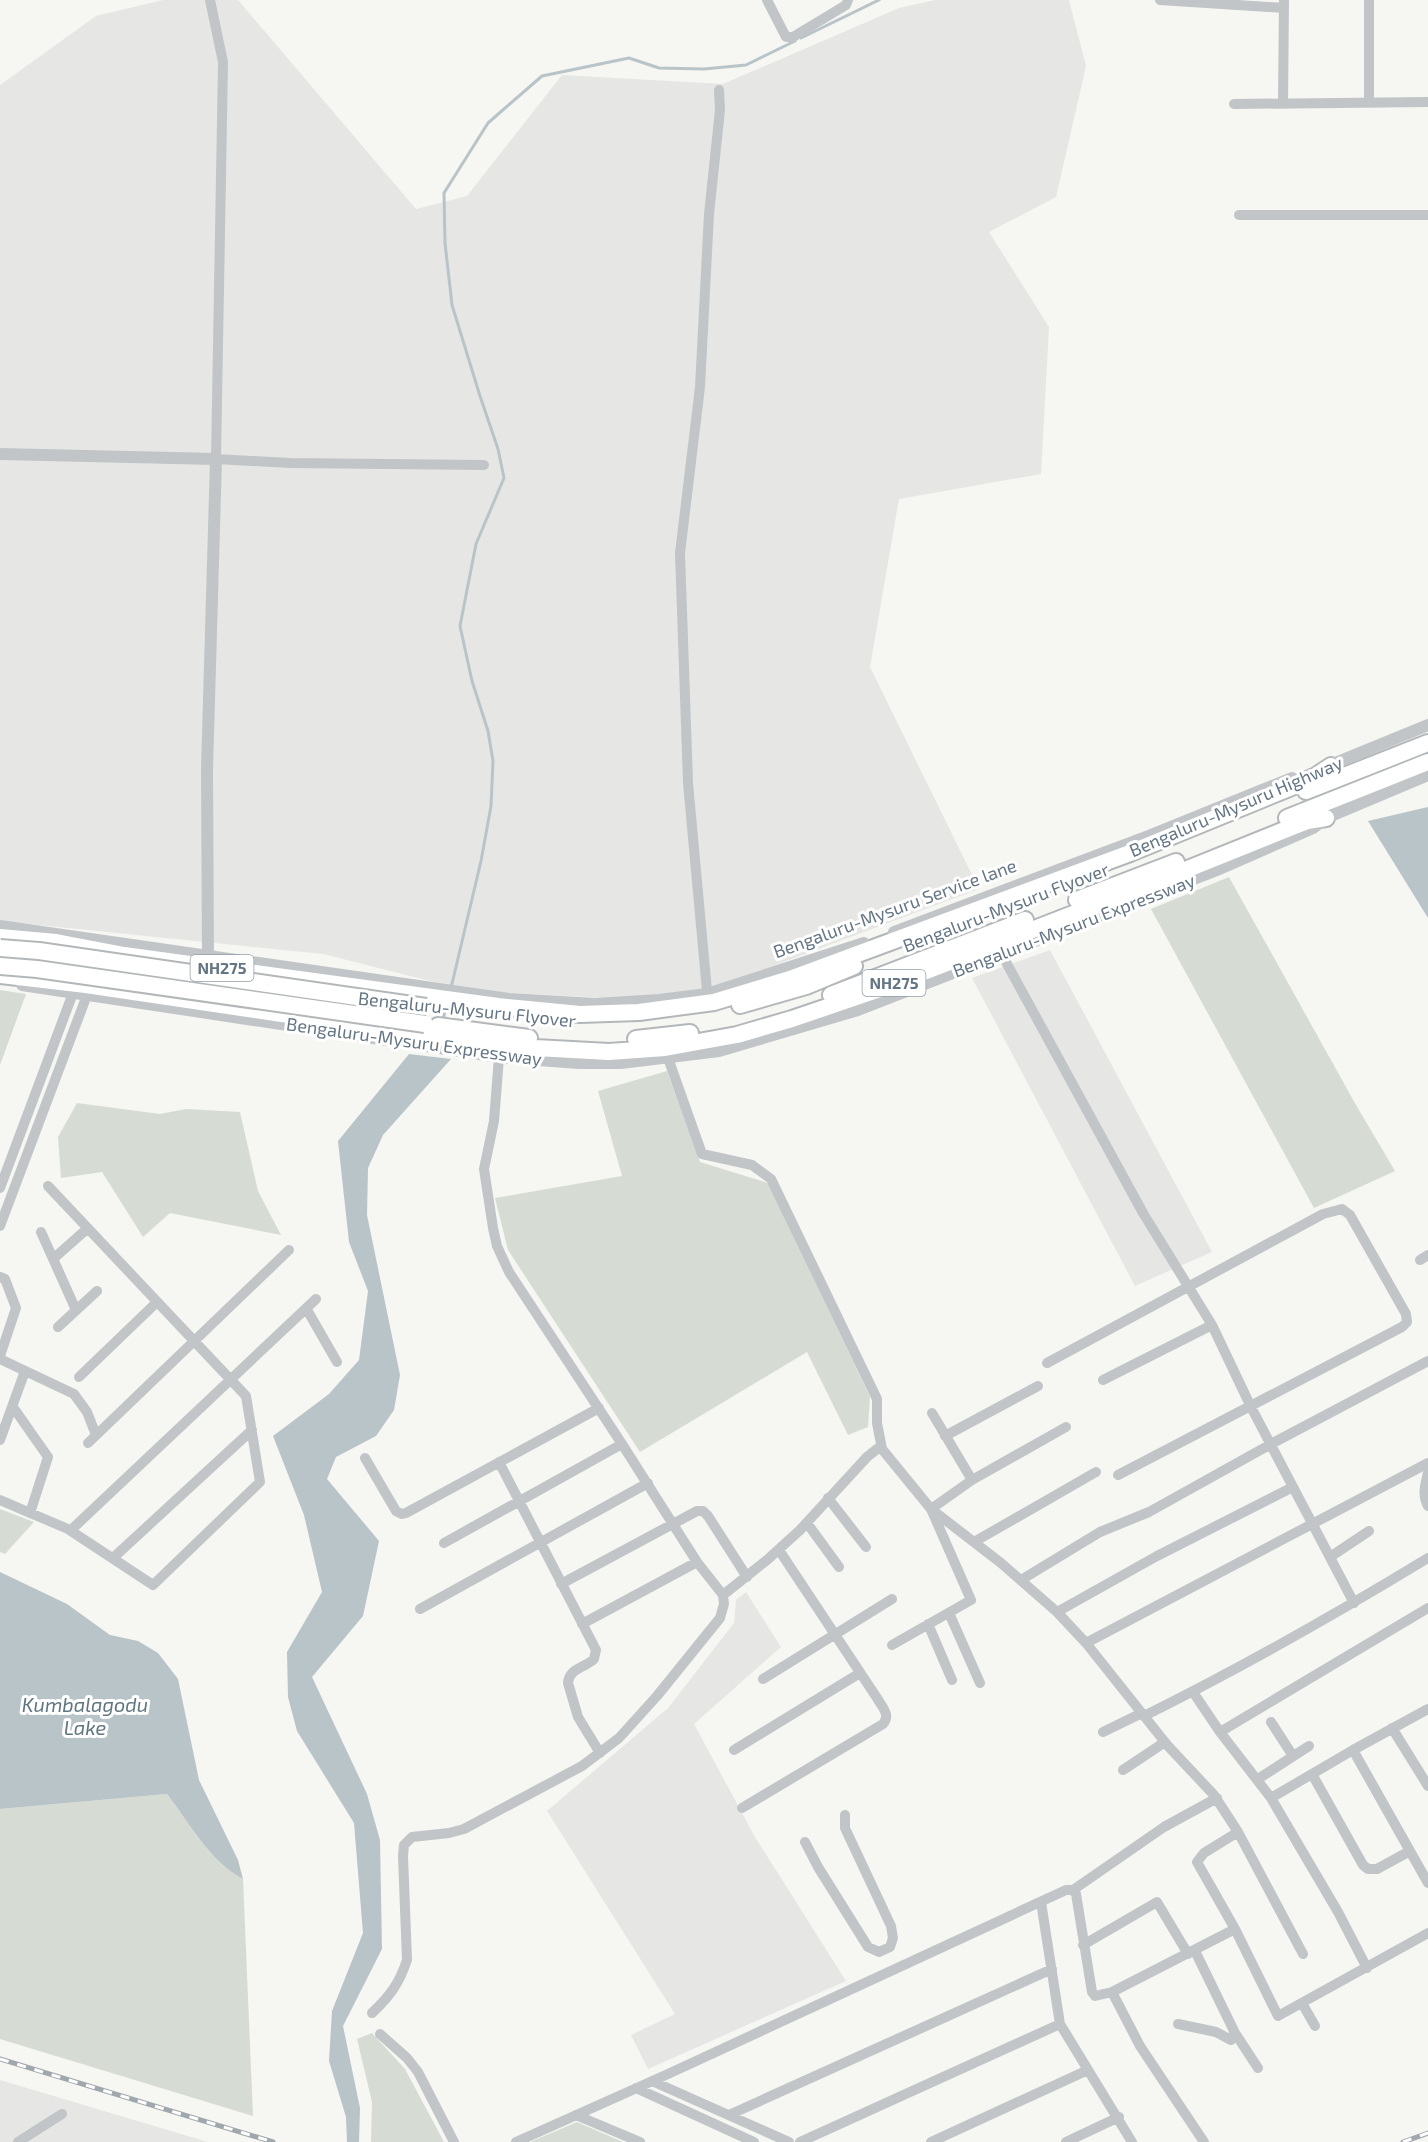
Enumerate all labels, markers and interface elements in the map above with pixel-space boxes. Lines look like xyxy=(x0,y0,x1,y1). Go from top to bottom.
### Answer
street label: Bengaluru-Mysuru Highway xyxy=(1126,751,1346,861)
street label: Bengaluru-Mysuru Service lane xyxy=(770,854,1019,962)
street label: Bengaluru-Mysuru Flyover xyxy=(899,858,1112,957)
street label: Bengaluru-Mysuru Expressway xyxy=(949,868,1198,982)
road number: NH275 xyxy=(190,955,254,981)
road number: NH275 xyxy=(862,970,926,996)
street label: Bengaluru-Mysuru Flyover xyxy=(357,987,577,1031)
street label: Bengaluru-Mysuru Expressway xyxy=(285,1012,544,1070)
water label: Kumbalagodu Lake xyxy=(22,1692,148,1739)

